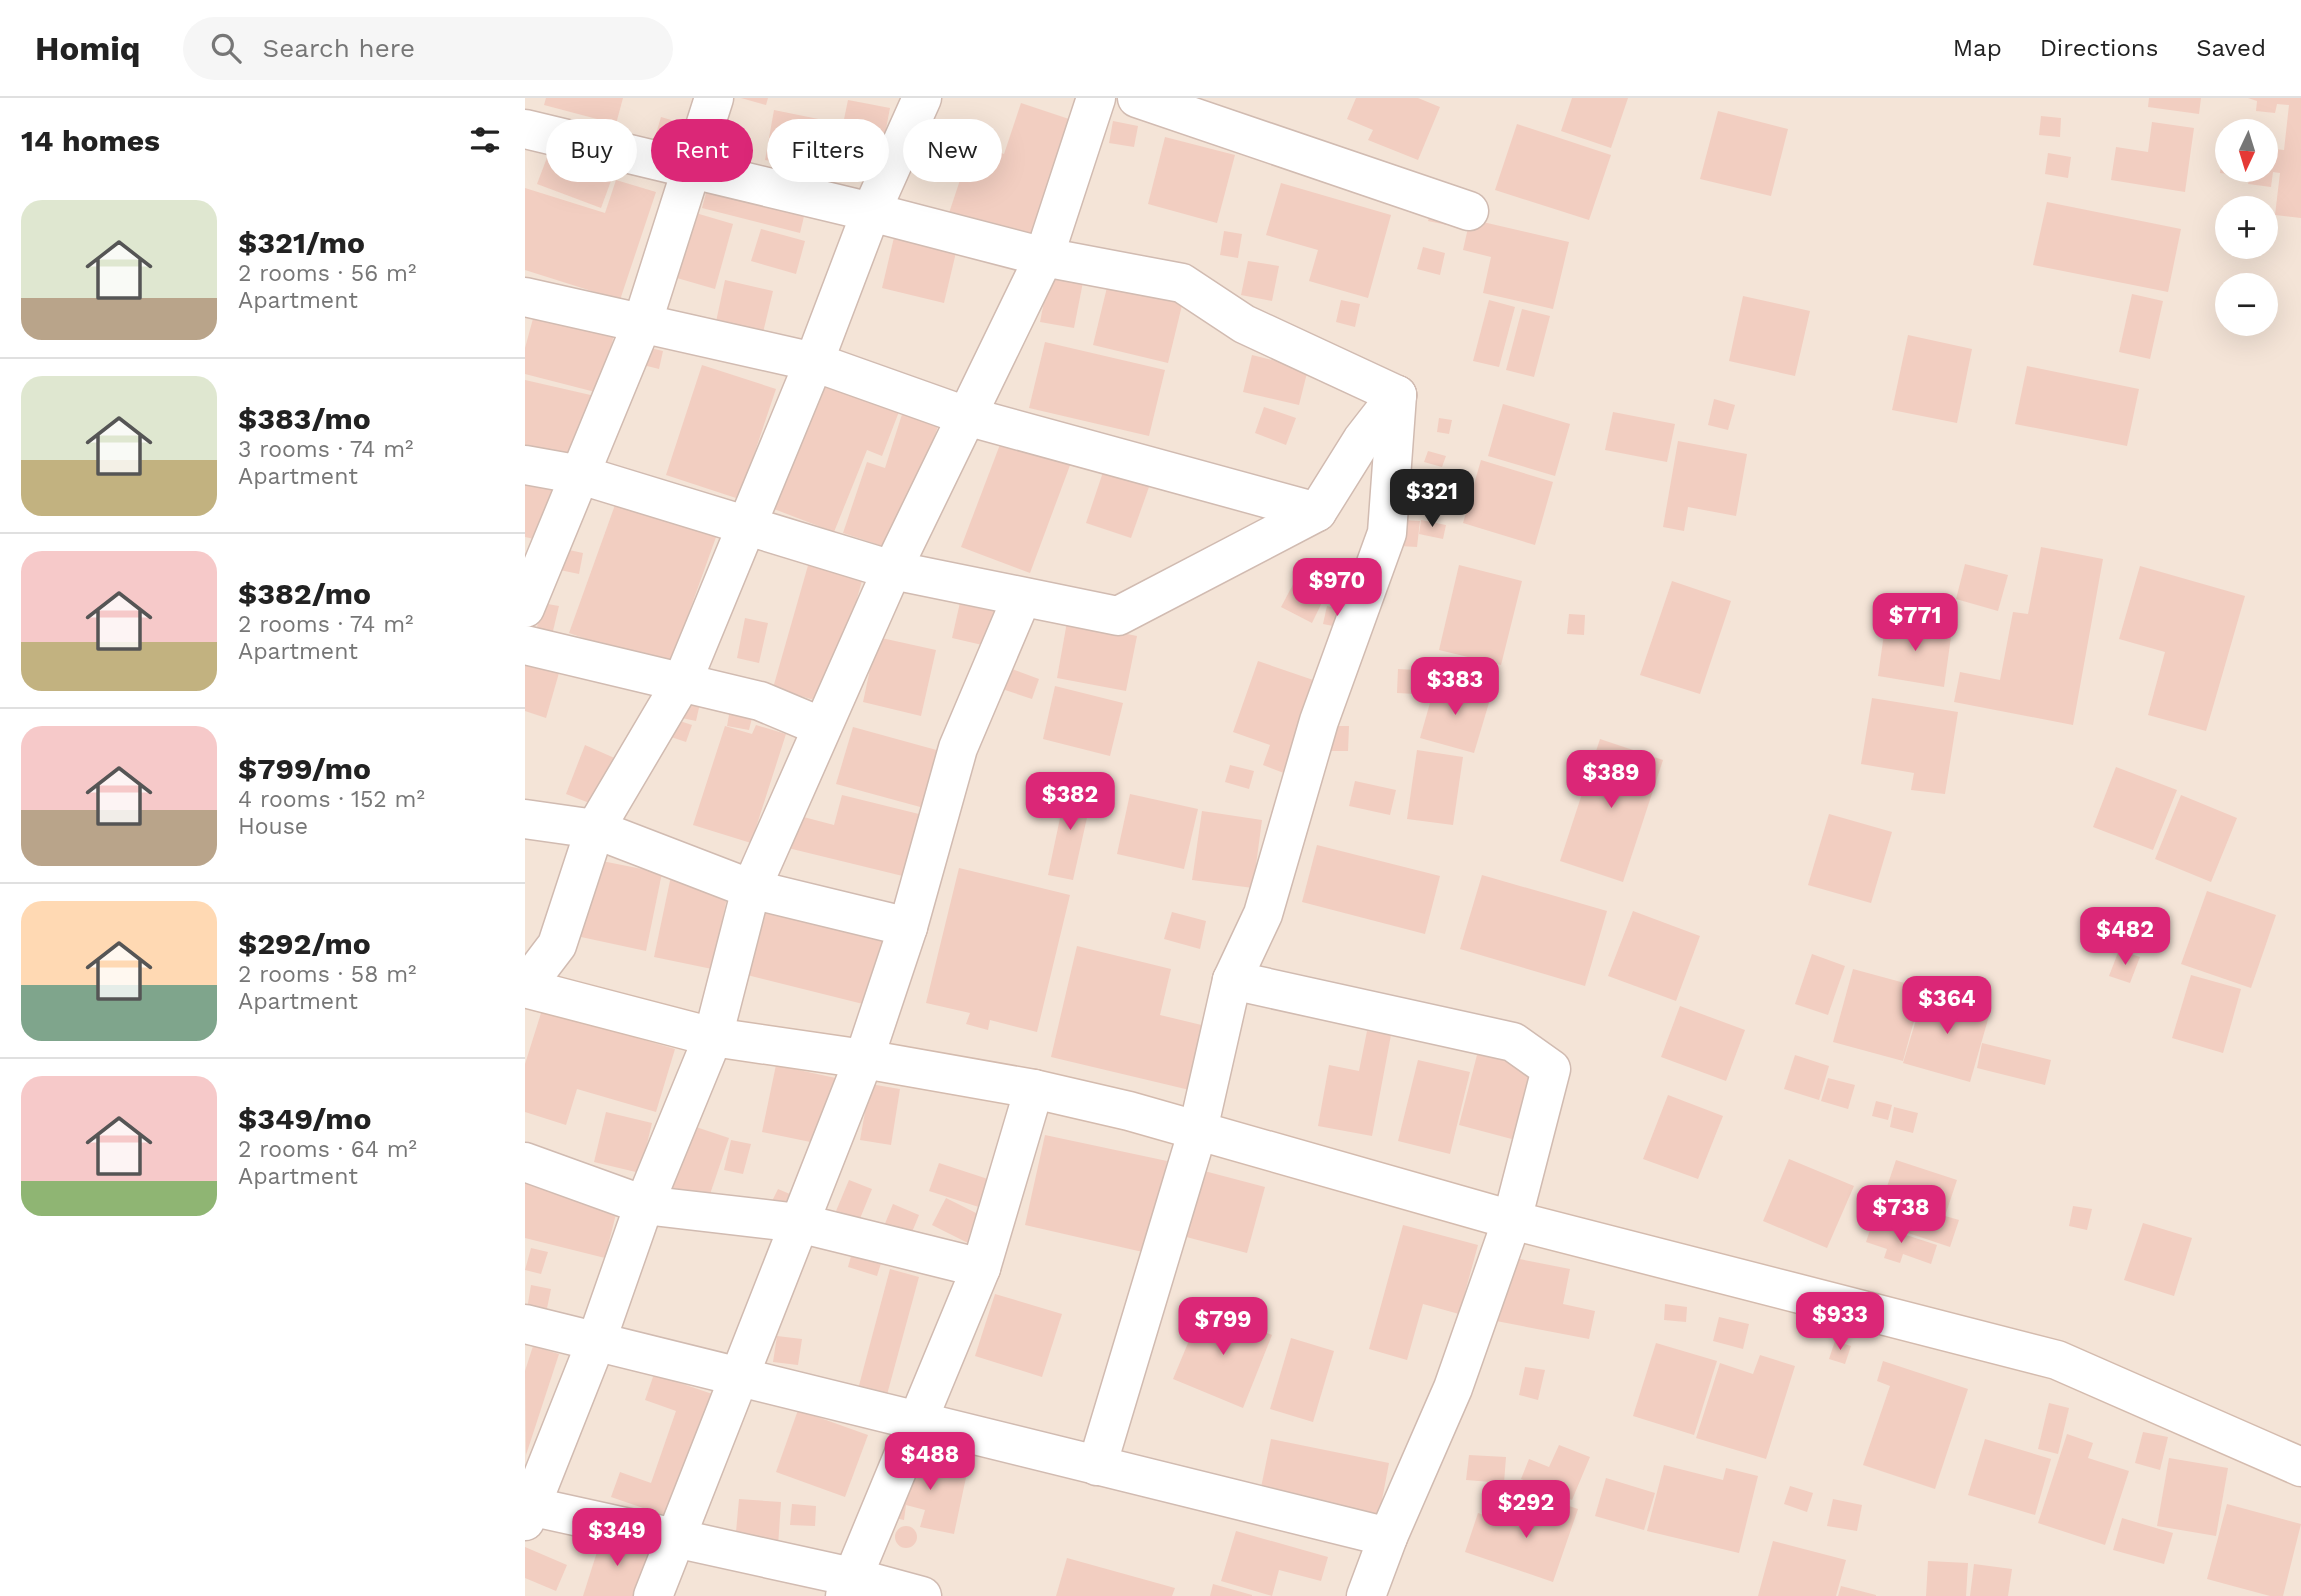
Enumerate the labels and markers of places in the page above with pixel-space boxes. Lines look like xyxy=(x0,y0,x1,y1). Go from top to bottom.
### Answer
pin: $321 xyxy=(1391,470,1473,529)
pin: $970 xyxy=(1296,559,1378,618)
pin: $771 xyxy=(1874,594,1956,653)
pin: $383 xyxy=(1414,658,1496,717)
pin: $389 xyxy=(1570,750,1652,810)
pin: $382 xyxy=(1029,772,1111,832)
pin: $482 xyxy=(2084,908,2166,967)
pin: $364 xyxy=(1906,976,1988,1036)
pin: $738 xyxy=(1860,1186,1942,1245)
pin: $933 xyxy=(1799,1292,1881,1352)
pin: $799 xyxy=(1182,1298,1264,1357)
pin: $488 xyxy=(889,1432,971,1492)
pin: $292 xyxy=(1485,1480,1567,1540)
pin: $349 xyxy=(576,1508,658,1568)

